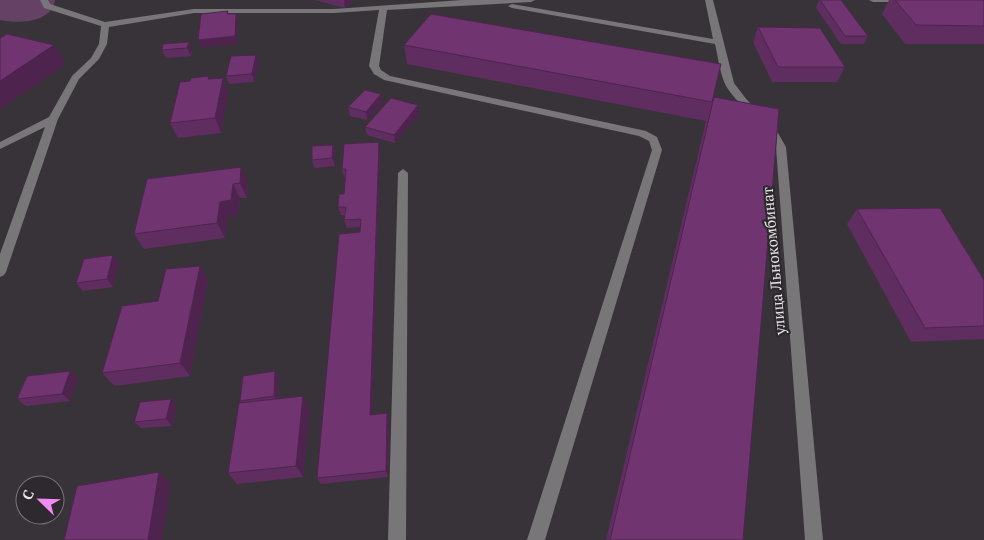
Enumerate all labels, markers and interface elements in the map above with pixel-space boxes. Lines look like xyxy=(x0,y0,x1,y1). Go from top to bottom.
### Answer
street label: улица Льнокомбинат xyxy=(757,186,790,337)
north arrow xyxy=(15,475,65,525)
text: С xyxy=(17,487,38,503)

